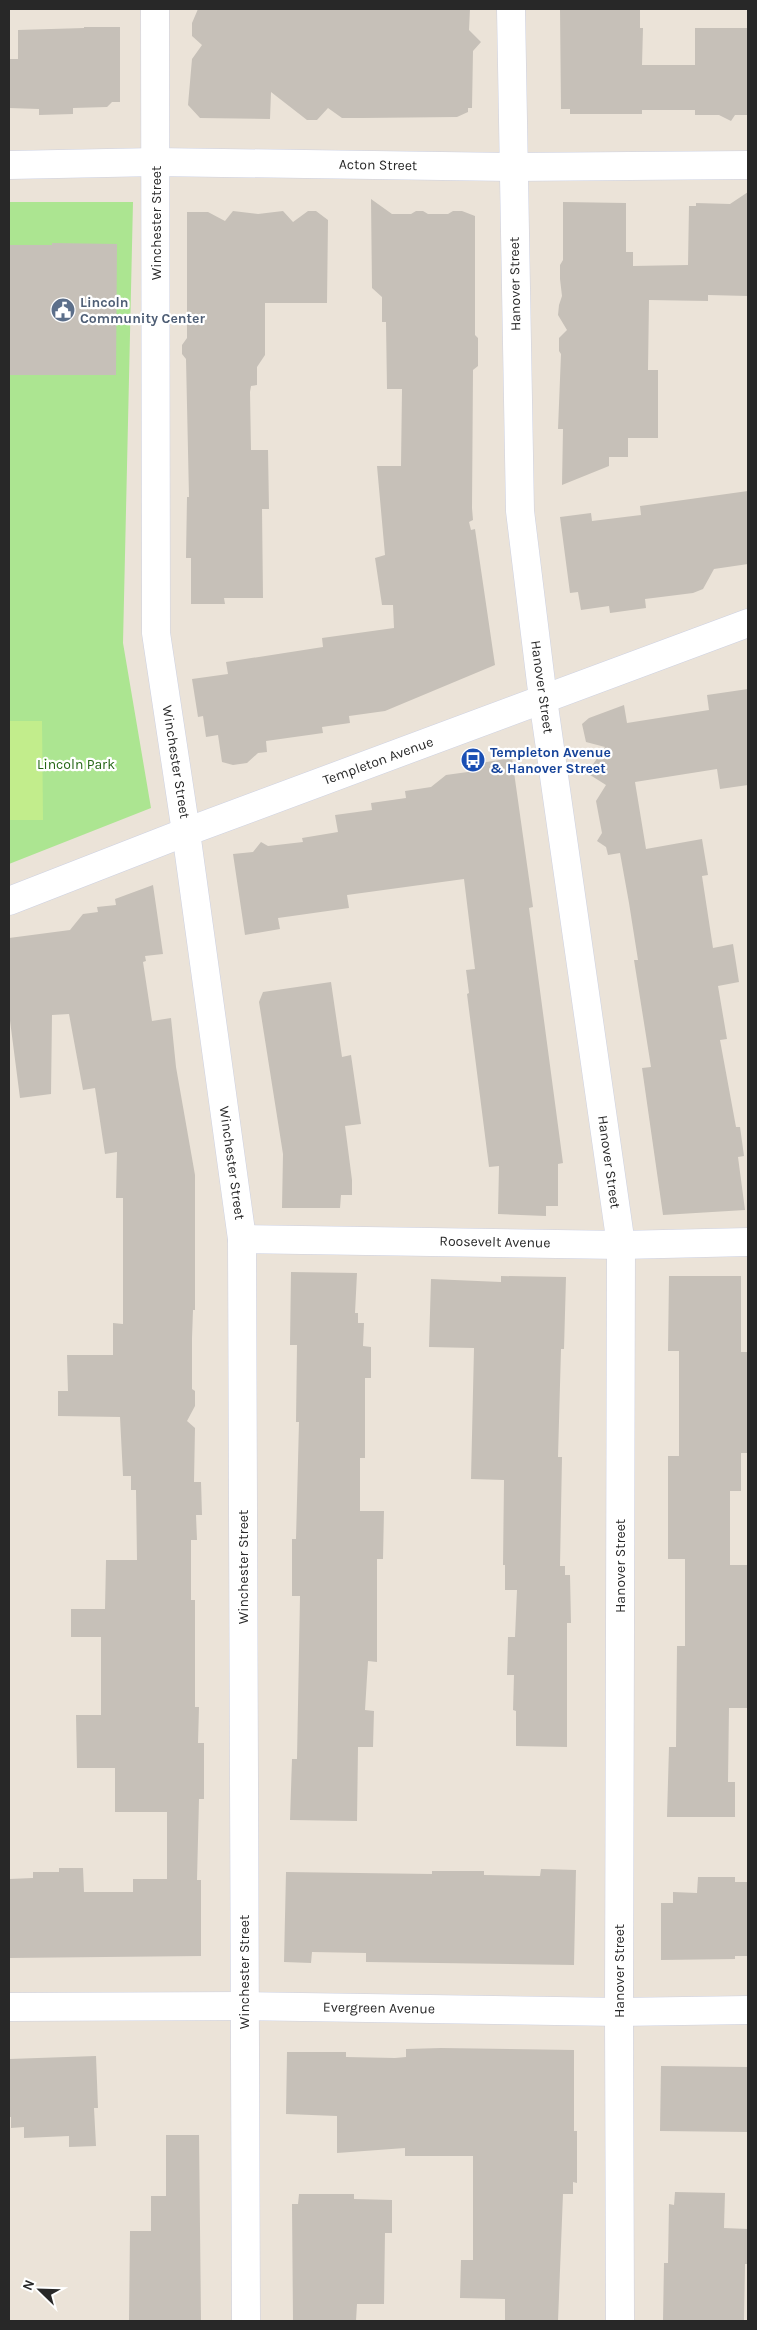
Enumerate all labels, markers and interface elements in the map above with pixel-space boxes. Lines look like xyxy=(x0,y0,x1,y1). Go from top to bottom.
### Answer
street label: Acton Street xyxy=(339,156,417,174)
street label: Winchester Street xyxy=(148,166,165,280)
street label: Hanover Street xyxy=(506,237,524,331)
place label: Lincoln Community Center xyxy=(80,294,206,327)
public building icon: Lincoln Community Center xyxy=(50,297,76,323)
street label: Hanover Street xyxy=(527,639,557,735)
street label: Winchester Street xyxy=(159,704,193,820)
street label: Templeton Avenue xyxy=(320,733,436,789)
place label: Templeton Avenue & Hanover Street xyxy=(490,744,611,777)
bus stop icon: Templeton Avenue & Hanover Street xyxy=(460,747,486,773)
park label: Lincoln Park xyxy=(37,756,115,773)
street label: Winchester Street xyxy=(216,1105,248,1221)
street label: Hanover Street xyxy=(594,1114,624,1210)
street label: Roosevelt Avenue xyxy=(439,1233,551,1251)
street label: Winchester Street xyxy=(235,1510,252,1624)
street label: Hanover Street xyxy=(612,1519,629,1613)
street label: Winchester Street xyxy=(236,1915,253,2029)
street label: Hanover Street xyxy=(611,1924,628,2018)
street label: Evergreen Avenue xyxy=(323,1999,435,2017)
north arrow xyxy=(15,2265,65,2315)
text: N xyxy=(19,2277,38,2293)

